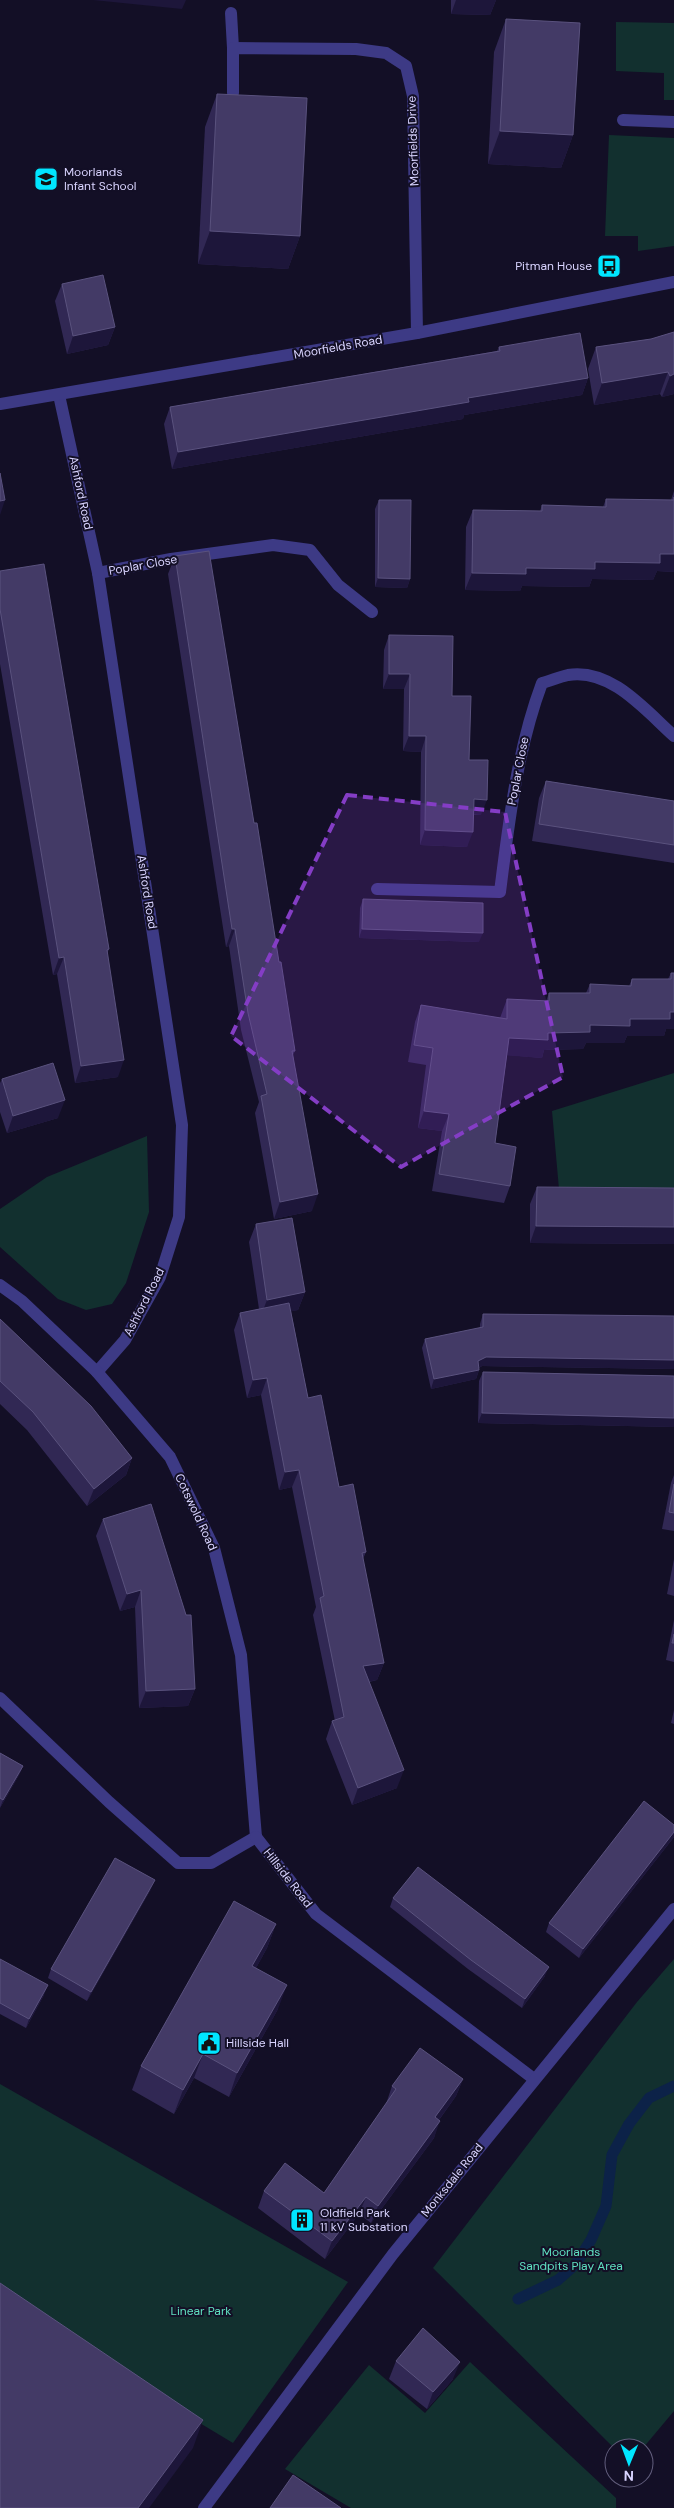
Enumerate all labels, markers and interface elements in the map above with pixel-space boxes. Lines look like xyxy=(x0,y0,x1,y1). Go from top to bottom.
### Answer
street label: Moorfields Drive xyxy=(403,95,423,186)
place label: Moorlands Infant School xyxy=(64,164,136,194)
school or university icon: Moorlands Infant School xyxy=(33,166,59,192)
bus stop icon: Pitman House xyxy=(596,253,622,279)
place label: Pitman House xyxy=(515,258,592,274)
street label: Moorfields Road xyxy=(292,331,384,363)
street label: Ashford Road xyxy=(65,455,97,531)
street label: Poplar Close xyxy=(107,551,179,579)
street label: Poplar Close xyxy=(504,735,533,807)
street label: Ashford Road xyxy=(133,854,161,930)
street label: Ashford Road xyxy=(120,1265,168,1339)
street label: Cotswold Road xyxy=(171,1471,221,1553)
street label: Hillside Road xyxy=(260,1845,316,1911)
public building icon: Hillside Hall xyxy=(196,2030,222,2056)
place label: Hillside Hall xyxy=(226,2035,289,2051)
street label: Monksdale Road xyxy=(417,2140,487,2220)
place label: Oldfield Park 11 kV Substation xyxy=(320,2205,408,2235)
building icon: Oldfield Park 11 kV Substation xyxy=(289,2207,315,2233)
park label: Moorlands Sandpits Play Area xyxy=(519,2244,623,2274)
park label: Linear Park xyxy=(171,2303,231,2319)
north arrow xyxy=(604,2438,654,2488)
text: N xyxy=(624,2467,634,2485)

